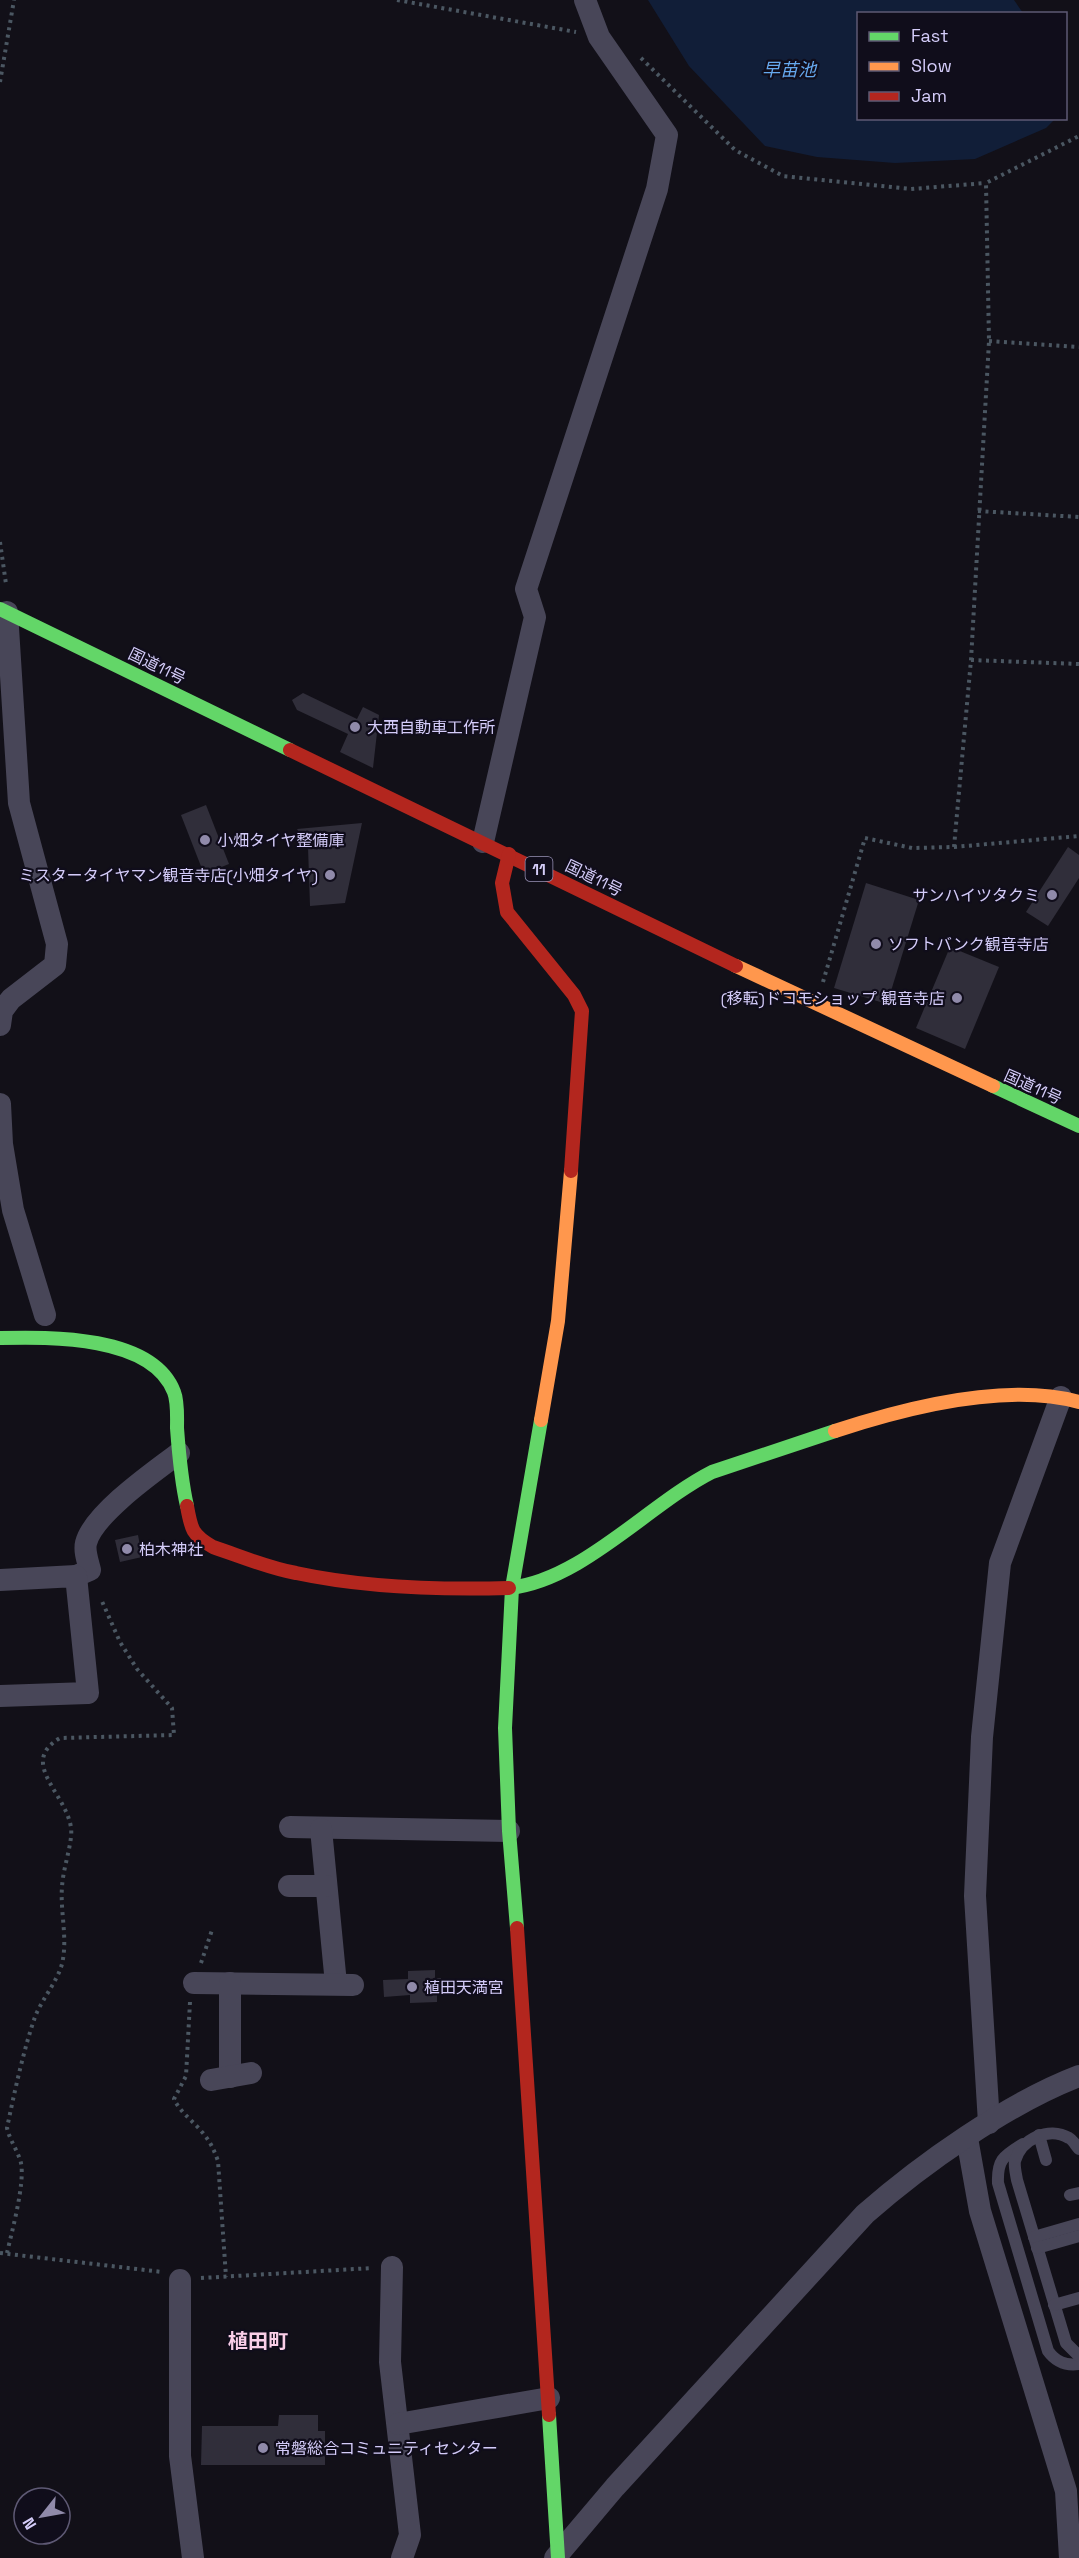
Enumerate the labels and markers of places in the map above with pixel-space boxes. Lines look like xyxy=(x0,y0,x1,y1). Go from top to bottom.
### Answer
place label: 大西自動車工作所 xyxy=(367,717,495,738)
marker: 大西自動車工作所 xyxy=(348,720,362,734)
place label: 小畑タイヤ整備庫 xyxy=(217,830,345,851)
marker: 小畑タイヤ整備庫 xyxy=(198,833,212,847)
place label: ミスタータイヤマン観音寺店(小畑タイヤ) xyxy=(19,865,318,886)
marker: ミスタータイヤマン観音寺店(小畑タイヤ) xyxy=(323,868,337,882)
place label: サンハイツタクミ xyxy=(912,885,1040,906)
marker: サンハイツタクミ xyxy=(1045,888,1059,902)
place label: ソフトバンク観音寺店 xyxy=(888,934,1049,955)
marker: ソフトバンク観音寺店 xyxy=(869,937,883,951)
place label: (移転)ドコモショップ 観音寺店 xyxy=(721,988,945,1009)
marker: (移転)ドコモショップ 観音寺店 xyxy=(950,991,964,1005)
place label: 柏木神社 xyxy=(139,1539,203,1560)
marker: 柏木神社 xyxy=(120,1542,134,1556)
place label: 植田天満宮 xyxy=(424,1977,504,1998)
marker: 植田天満宮 xyxy=(405,1980,419,1994)
place label: 常磐総合コミュニティセンター xyxy=(275,2438,498,2459)
marker: 常磐総合コミュニティセンター xyxy=(256,2441,270,2455)

